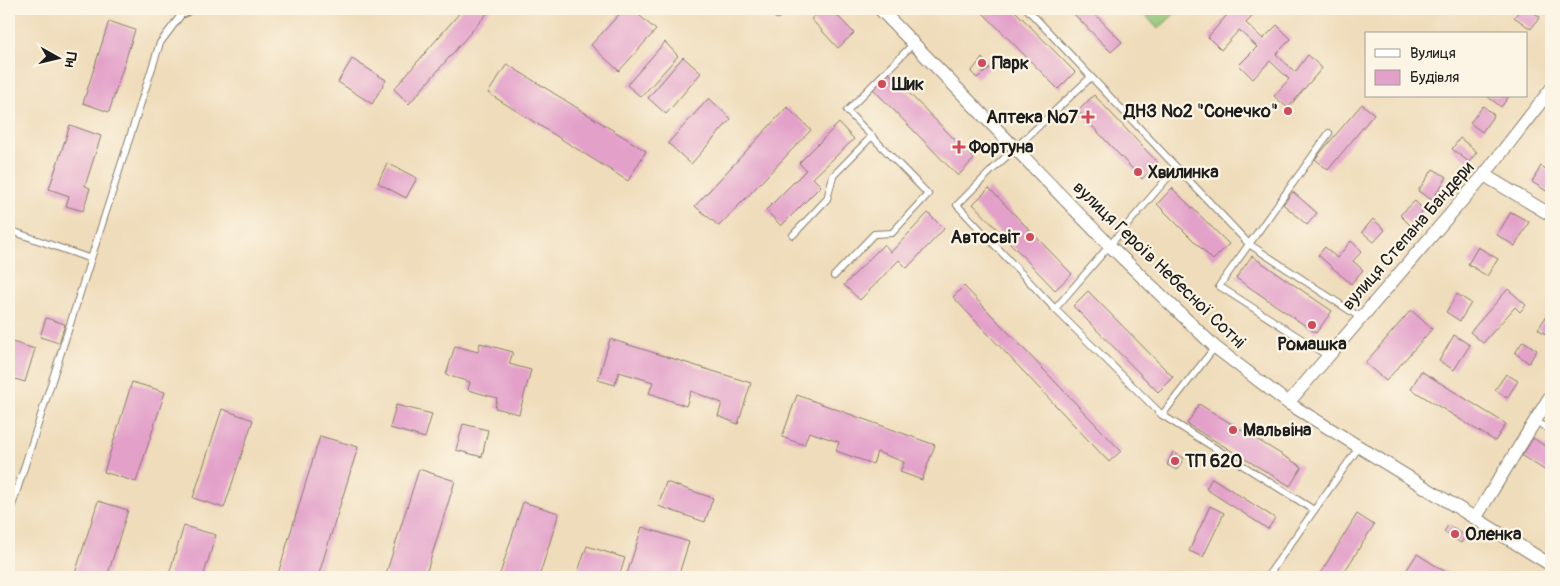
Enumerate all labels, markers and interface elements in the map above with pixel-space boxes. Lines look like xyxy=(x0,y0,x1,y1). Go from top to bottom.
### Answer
north arrow xyxy=(32,32,82,82)
legend xyxy=(1365,32,1528,98)
text: Вулиця xyxy=(1410,44,1456,63)
text: Пн xyxy=(61,51,80,69)
place label: Парк xyxy=(992,52,1029,75)
marker: Парк xyxy=(976,57,988,69)
text: Будівля xyxy=(1410,68,1459,87)
place label: Шик xyxy=(891,73,924,96)
marker: Шик xyxy=(876,78,888,90)
place label: ДНЗ №2 "Сонечко" xyxy=(1123,100,1278,123)
marker: ДНЗ №2 "Сонечко" xyxy=(1282,105,1294,117)
place label: Аптека №7 xyxy=(986,106,1078,129)
marker: Аптека №7 xyxy=(1082,111,1094,123)
place label: Фортуна xyxy=(968,136,1034,159)
marker: Фортуна xyxy=(953,141,965,153)
street label: вулиця Степана Бандери xyxy=(1337,157,1479,315)
place label: Хвилинка xyxy=(1148,161,1219,184)
marker: Хвилинка xyxy=(1132,166,1144,178)
street label: вулиця Героїв Небесної Сотні xyxy=(1068,176,1250,354)
place label: Автосвіт xyxy=(951,226,1021,249)
marker: Автосвіт xyxy=(1024,231,1036,243)
marker: Ромашка xyxy=(1306,319,1318,331)
place label: Ромашка xyxy=(1277,333,1347,356)
place label: Мальвіна xyxy=(1243,419,1312,442)
marker: Мальвіна xyxy=(1227,424,1239,436)
place label: ТП 620 xyxy=(1184,450,1243,473)
marker: ТП 620 xyxy=(1169,455,1181,467)
place label: Оленка xyxy=(1465,523,1522,546)
marker: Оленка xyxy=(1449,528,1461,540)

